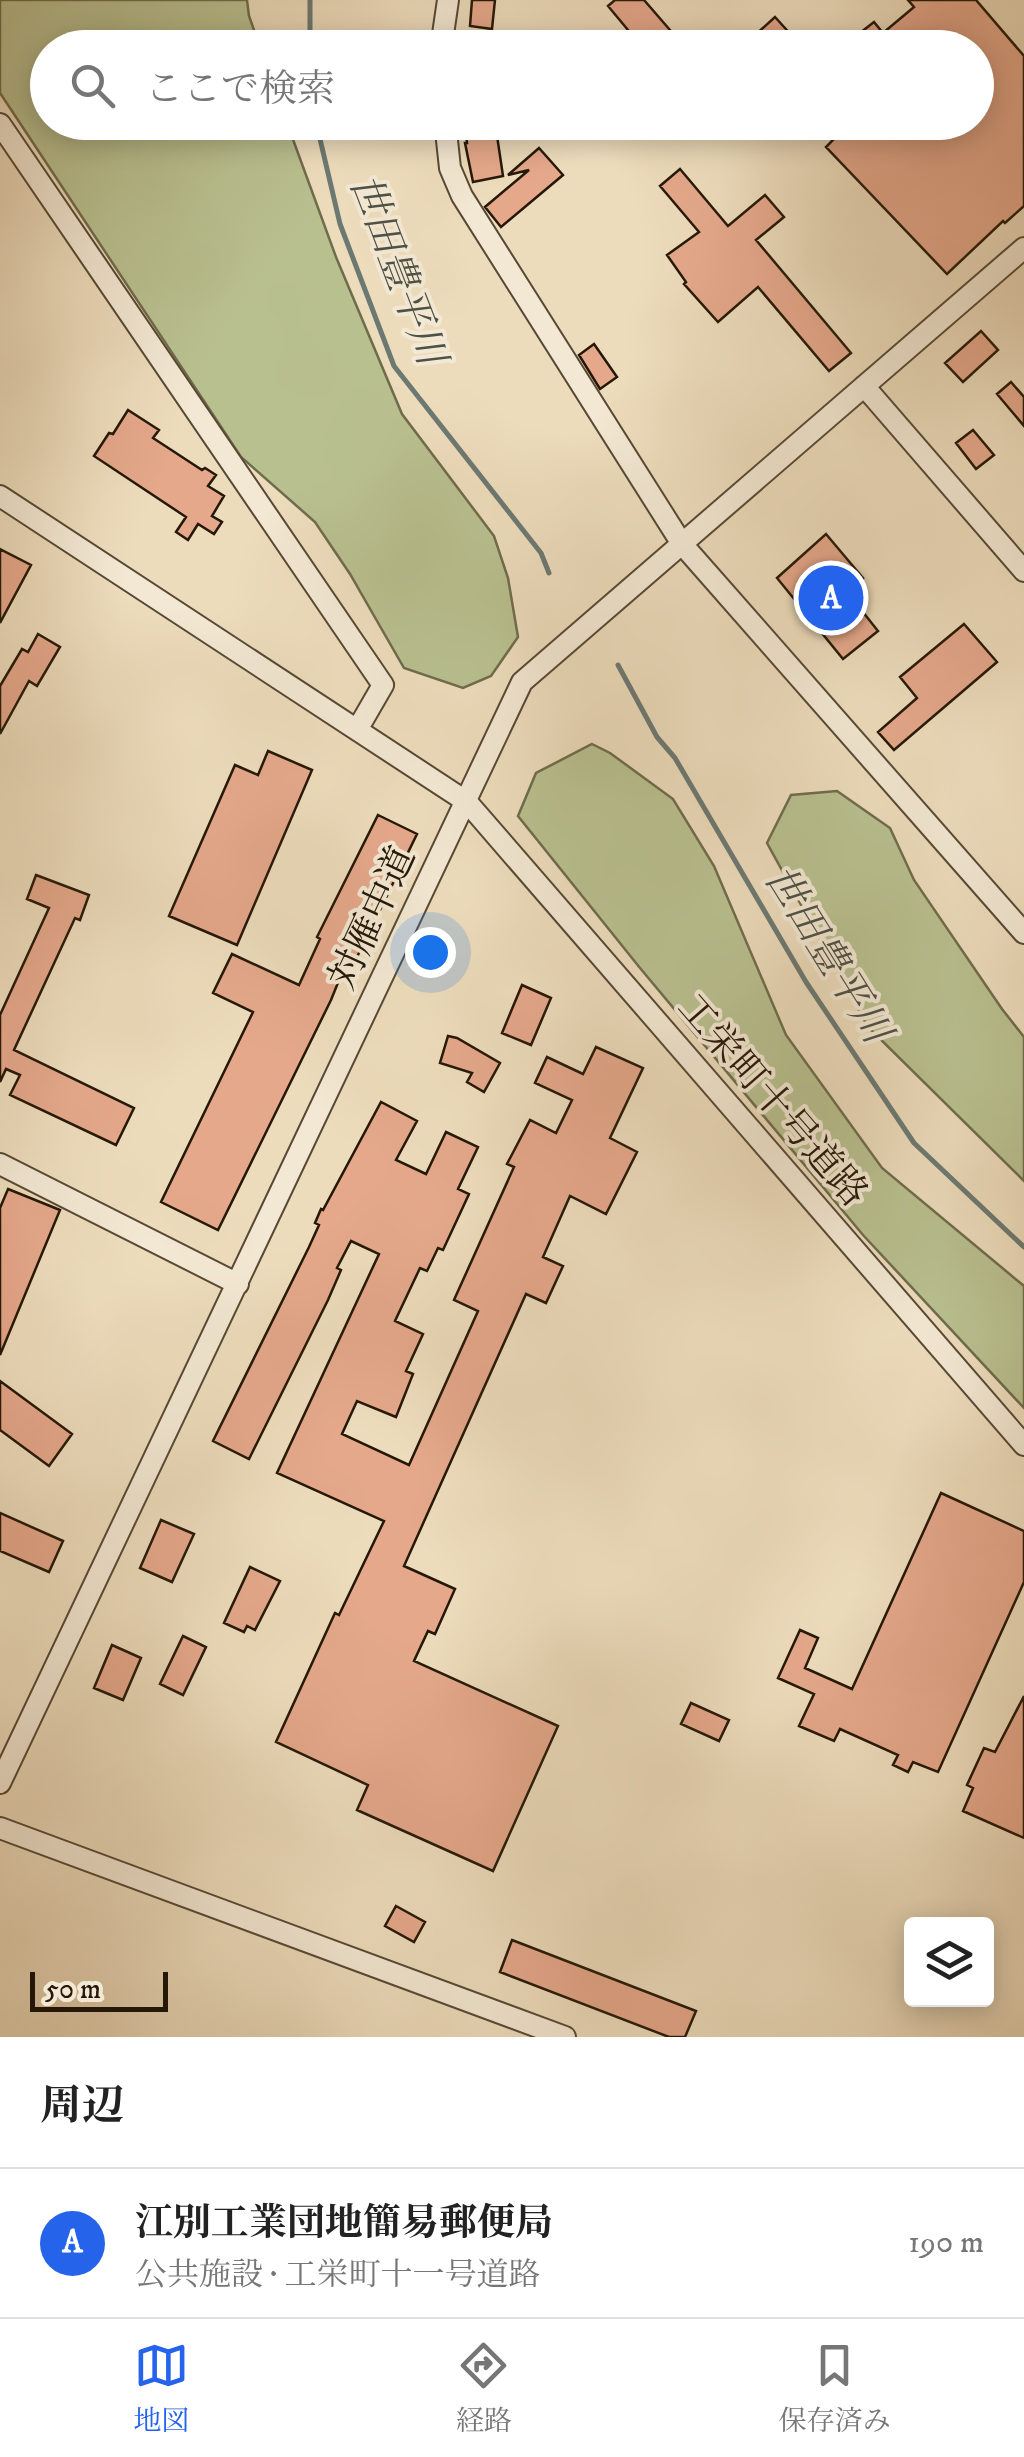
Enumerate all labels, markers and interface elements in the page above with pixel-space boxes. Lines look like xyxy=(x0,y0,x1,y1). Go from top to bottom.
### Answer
search box xyxy=(30,30,994,140)
icon: search xyxy=(65,58,120,113)
text: ここで検索 xyxy=(145,66,335,114)
water label: 世田豊平川 xyxy=(337,168,457,376)
pin: A xyxy=(798,560,864,636)
street label: 対雁中道 xyxy=(319,839,427,997)
water label: 世田豊平川 xyxy=(752,857,902,1056)
your location xyxy=(405,927,456,978)
street label: 工栄町十号道路 xyxy=(667,985,877,1217)
map controls xyxy=(904,1917,994,2007)
button: layers xyxy=(904,1917,994,2007)
scale bar xyxy=(30,1967,168,2012)
text: 50 m xyxy=(45,1972,101,2007)
text: 周辺 xyxy=(40,2081,124,2133)
text: 江別工業団地簡易郵便局 xyxy=(135,2200,553,2248)
text: A xyxy=(62,2223,83,2263)
text: 190 m xyxy=(908,2223,984,2263)
text: 公共施設 · 工栄町十一号道路 xyxy=(135,2256,540,2296)
tab: 地図 xyxy=(133,2338,189,2439)
tab: 経路 xyxy=(456,2338,512,2439)
tab: 保存済み xyxy=(779,2338,891,2439)

